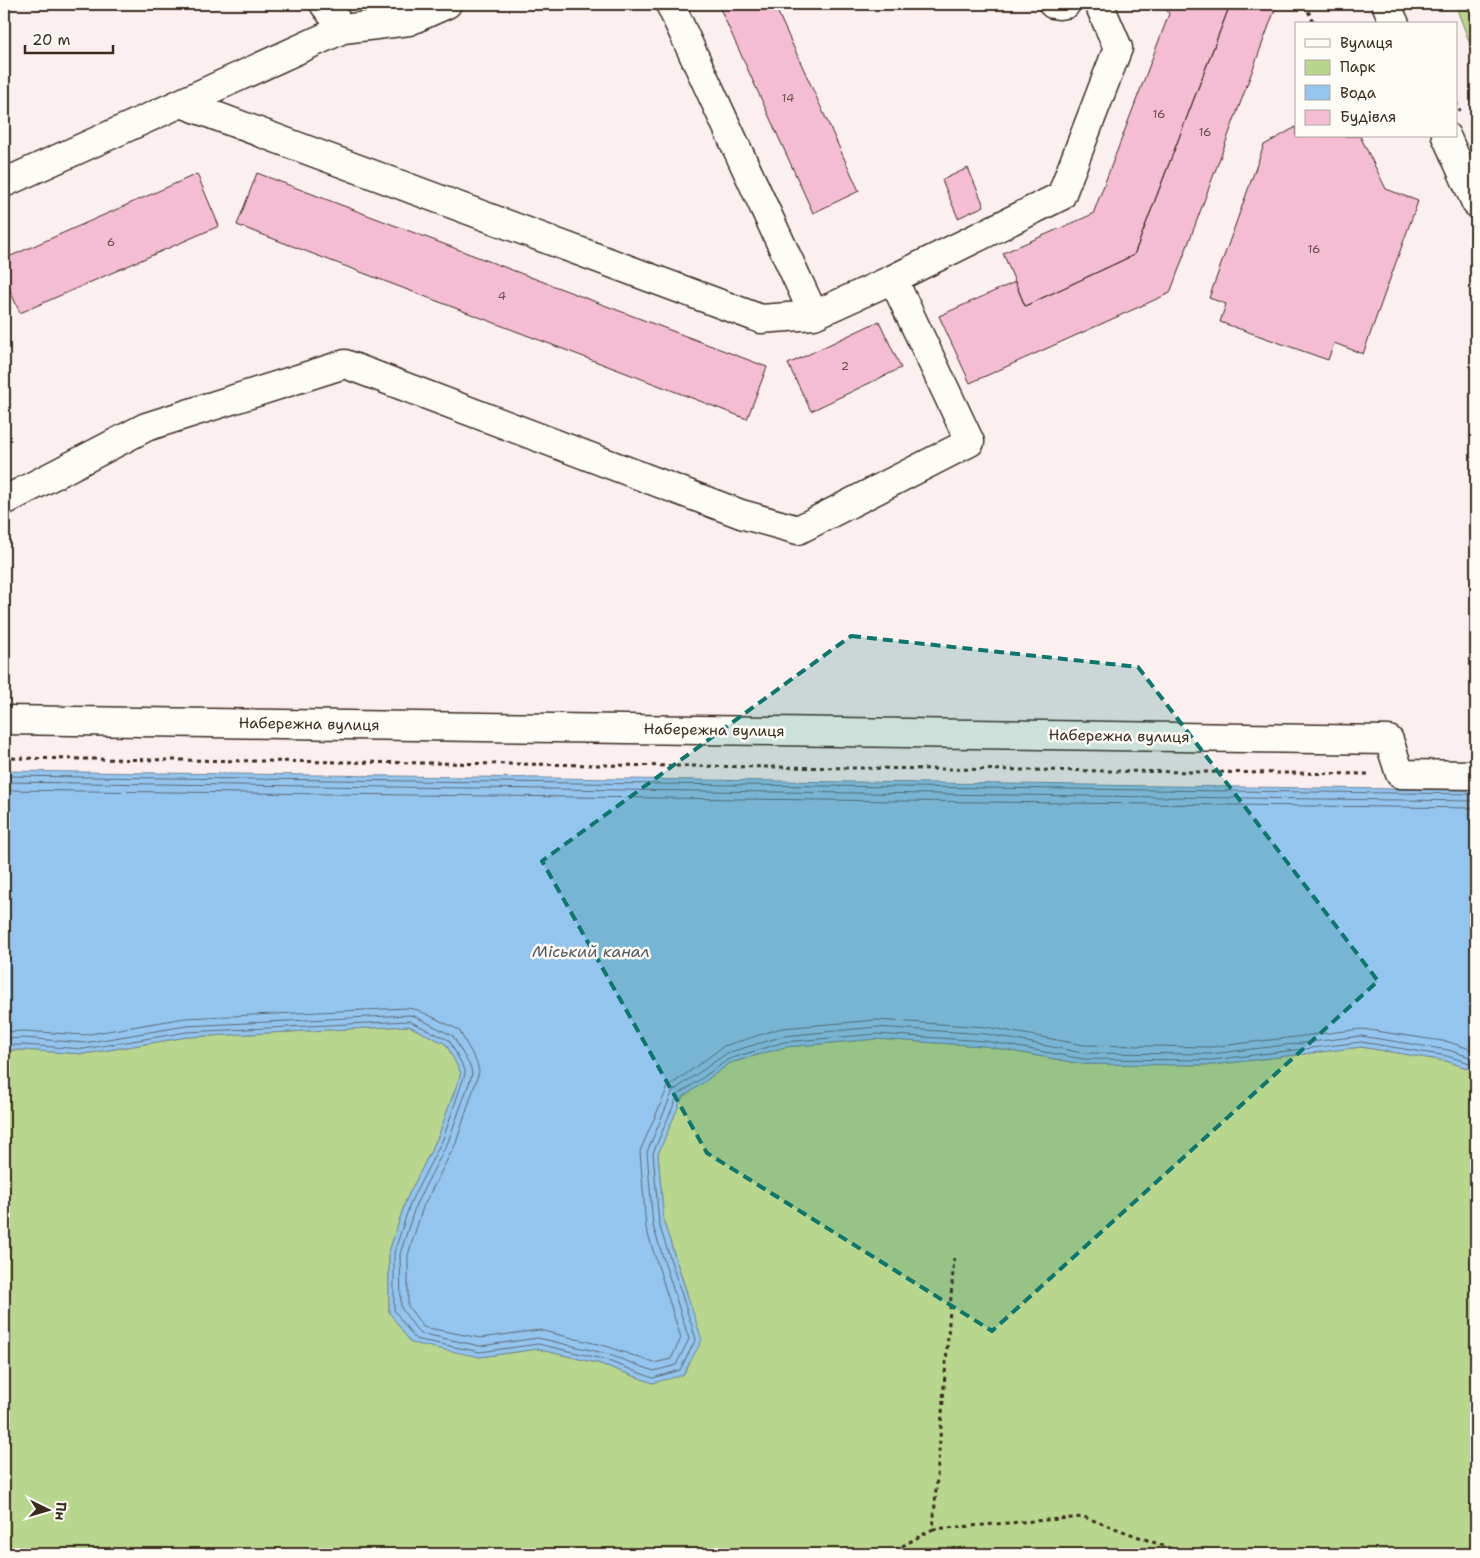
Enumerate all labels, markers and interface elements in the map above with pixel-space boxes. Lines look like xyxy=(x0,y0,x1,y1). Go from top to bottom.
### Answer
scale bar xyxy=(25,22,112,54)
legend xyxy=(1295,22,1458,138)
text: 20 m xyxy=(32,30,71,50)
text: Вулиця xyxy=(1340,33,1393,53)
text: Парк xyxy=(1340,57,1376,77)
text: Вода xyxy=(1340,83,1377,103)
house number: 14 xyxy=(782,90,794,106)
house number: 16 xyxy=(1152,106,1166,122)
text: Будівля xyxy=(1340,107,1396,127)
house number: 16 xyxy=(1198,124,1212,140)
house number: 6 xyxy=(107,234,115,250)
house number: 16 xyxy=(1307,241,1321,257)
house number: 4 xyxy=(498,288,506,304)
house number: 2 xyxy=(841,358,849,374)
street label: Набережна вулиця xyxy=(238,713,380,735)
street label: Набережна вулиця xyxy=(643,719,785,741)
street label: Набережна вулиця xyxy=(1048,725,1190,747)
water label: Міський канал xyxy=(532,941,650,962)
north arrow xyxy=(22,1486,72,1536)
text: Пн xyxy=(51,1501,71,1521)

